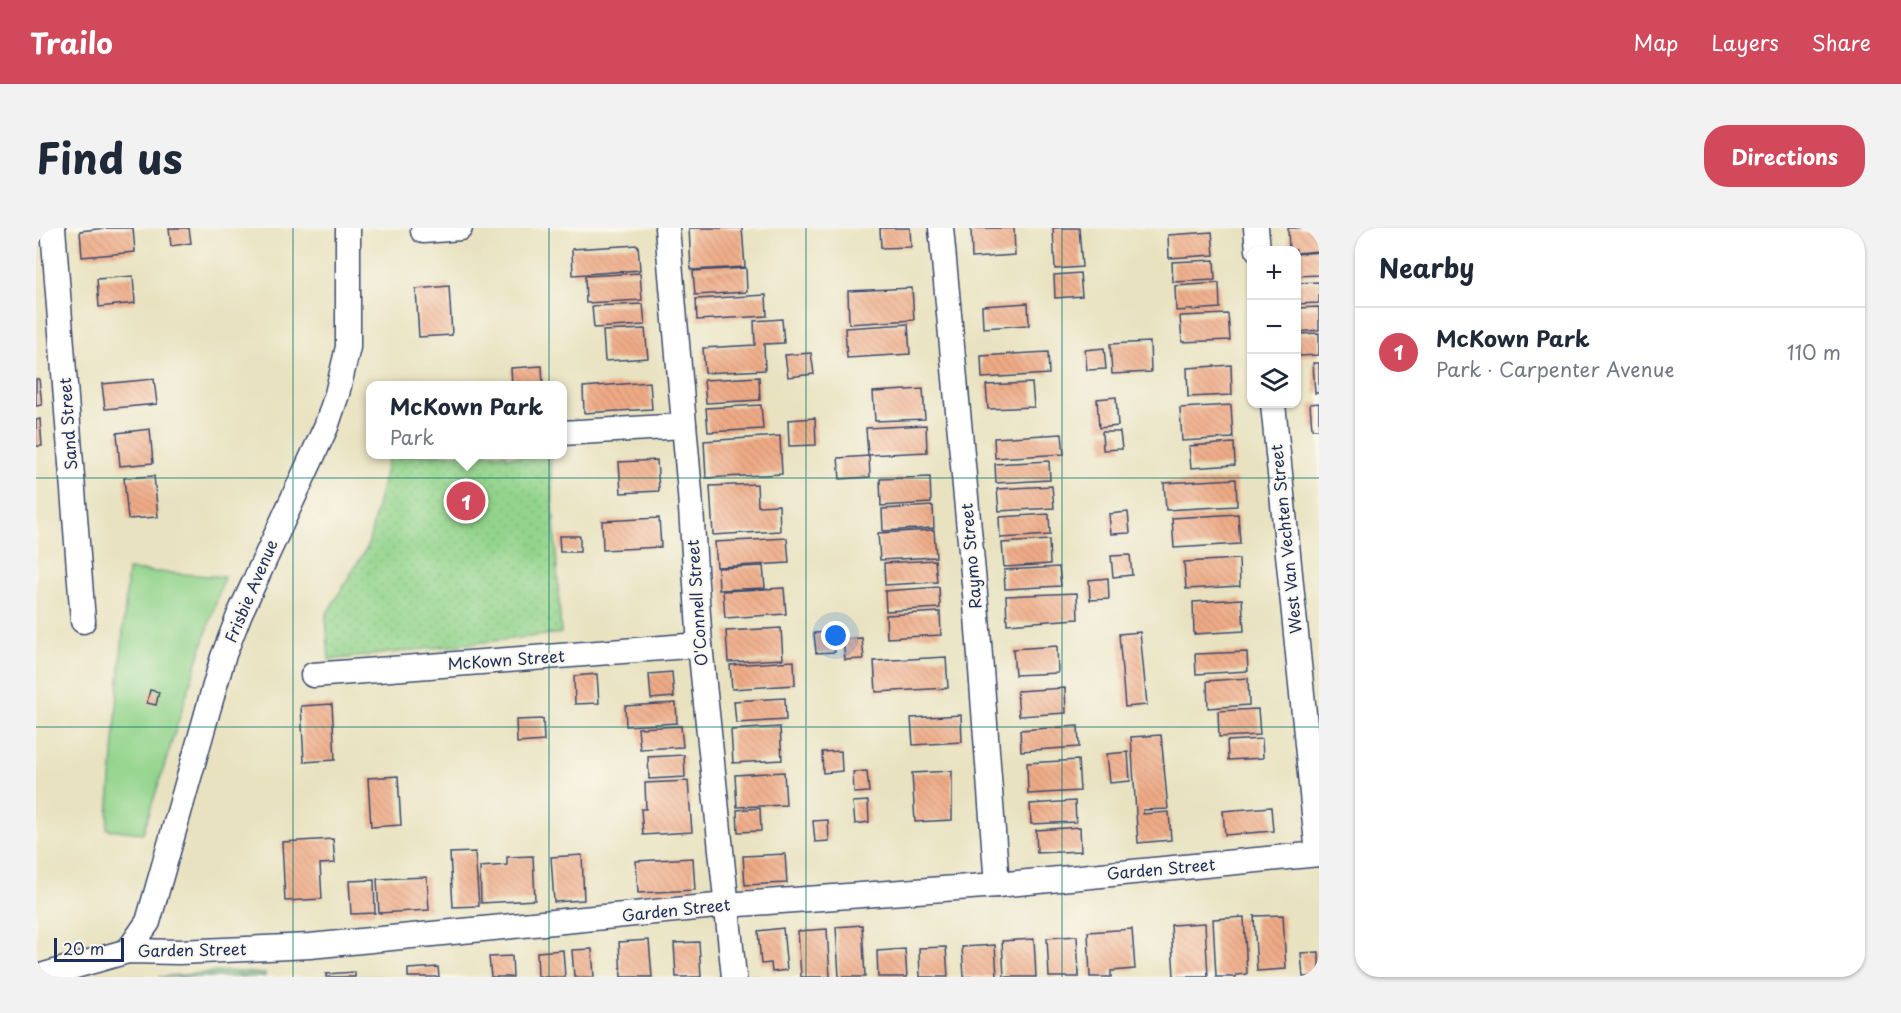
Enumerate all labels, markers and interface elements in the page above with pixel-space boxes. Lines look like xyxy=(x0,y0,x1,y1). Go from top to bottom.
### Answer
text: Trailo xyxy=(30,21,113,64)
text: Map xyxy=(1634,26,1678,58)
text: Layers xyxy=(1711,26,1779,58)
text: Share xyxy=(1812,26,1871,58)
text: Find us xyxy=(36,125,183,188)
button: Directions xyxy=(1704,125,1865,187)
map controls xyxy=(1247,246,1301,408)
button: + xyxy=(1247,246,1301,300)
text: Nearby xyxy=(1379,248,1474,287)
button: − xyxy=(1247,300,1301,354)
text: McKown Park xyxy=(1436,321,1590,354)
text: 1 xyxy=(1394,337,1403,367)
text: 110 m xyxy=(1787,337,1841,367)
button: layers xyxy=(1247,354,1301,408)
text: Park · Carpenter Avenue xyxy=(1436,354,1675,384)
street label: Sand Street xyxy=(52,377,82,471)
popup xyxy=(366,381,567,459)
text: McKown Park xyxy=(390,389,543,422)
text: Park xyxy=(390,422,434,452)
street label: West Van Vechten Street xyxy=(1263,443,1307,635)
pin: 1 xyxy=(446,478,486,524)
street label: Raymo Street xyxy=(953,502,987,610)
street label: Frisbie Avenue xyxy=(218,535,283,646)
street label: O'Connell Street xyxy=(680,539,712,667)
your location xyxy=(821,621,850,650)
street label: McKown Street xyxy=(447,643,566,675)
street label: Garden Street xyxy=(1106,851,1217,885)
street label: Garden Street xyxy=(620,891,732,927)
scale bar xyxy=(54,935,124,962)
text: 20 m xyxy=(63,936,104,960)
street label: Garden Street xyxy=(137,936,247,962)

